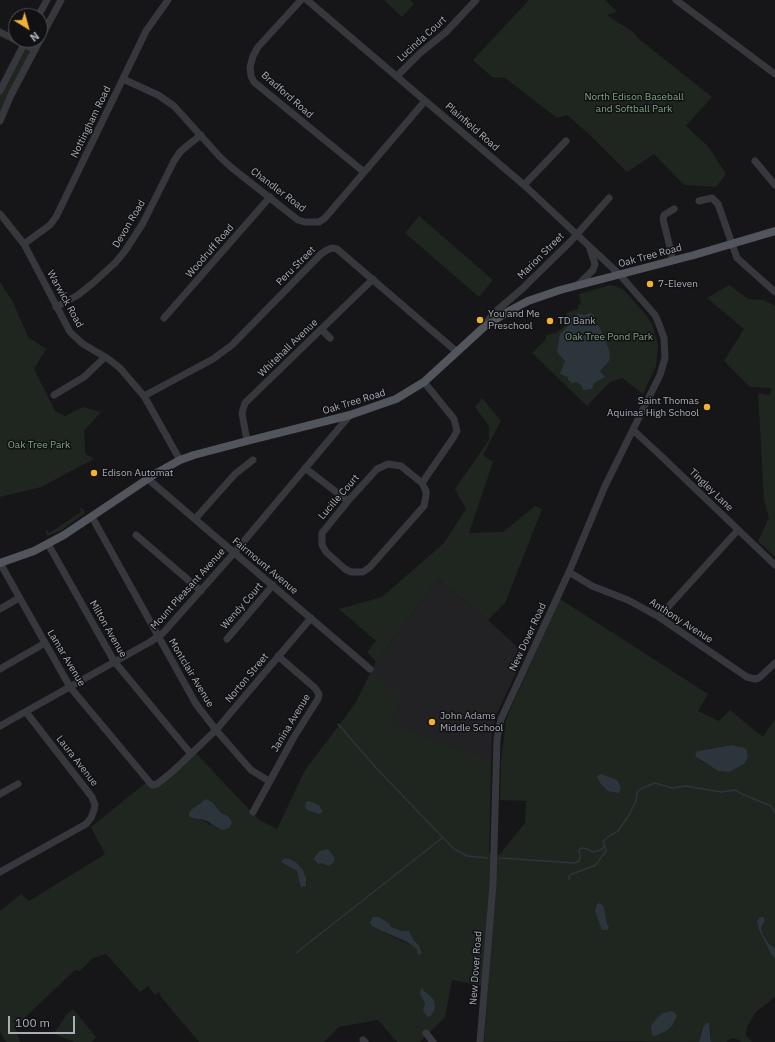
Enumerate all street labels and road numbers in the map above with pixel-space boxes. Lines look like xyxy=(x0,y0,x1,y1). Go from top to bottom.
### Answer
street label: Lucinda Court xyxy=(395,14,449,64)
street label: Bradford Road xyxy=(259,69,315,121)
street label: Nottingham Road xyxy=(68,84,114,160)
street label: Plainfield Road xyxy=(443,100,501,154)
street label: Chandler Road xyxy=(248,165,308,215)
street label: Devon Road xyxy=(110,198,148,250)
street label: Woodruff Road xyxy=(184,222,236,280)
street label: Marion Street xyxy=(515,230,567,282)
street label: Oak Tree Road xyxy=(617,242,683,270)
street label: Peru Street xyxy=(274,244,318,288)
street label: Warwick Road xyxy=(44,268,86,330)
street label: Whitehall Avenue xyxy=(256,317,320,379)
street label: Oak Tree Road xyxy=(321,387,387,417)
street label: Tingley Lane xyxy=(687,466,735,514)
street label: Lucille Court xyxy=(316,472,362,522)
street label: Fairmount Avenue xyxy=(230,535,300,597)
street label: Mount Pleasant Avenue xyxy=(148,546,228,632)
street label: Wendy Court xyxy=(219,580,265,632)
street label: Anthony Avenue xyxy=(647,596,715,646)
street label: Milton Avenue xyxy=(87,598,129,660)
street label: New Dover Road xyxy=(507,601,549,673)
street label: Lamar Avenue xyxy=(44,628,88,688)
street label: Montclair Avenue xyxy=(166,637,216,709)
street label: Norton Street xyxy=(223,651,271,705)
street label: Janina Avenue xyxy=(269,692,313,754)
street label: Laura Avenue xyxy=(54,733,100,789)
street label: New Dover Road xyxy=(467,931,485,1005)

